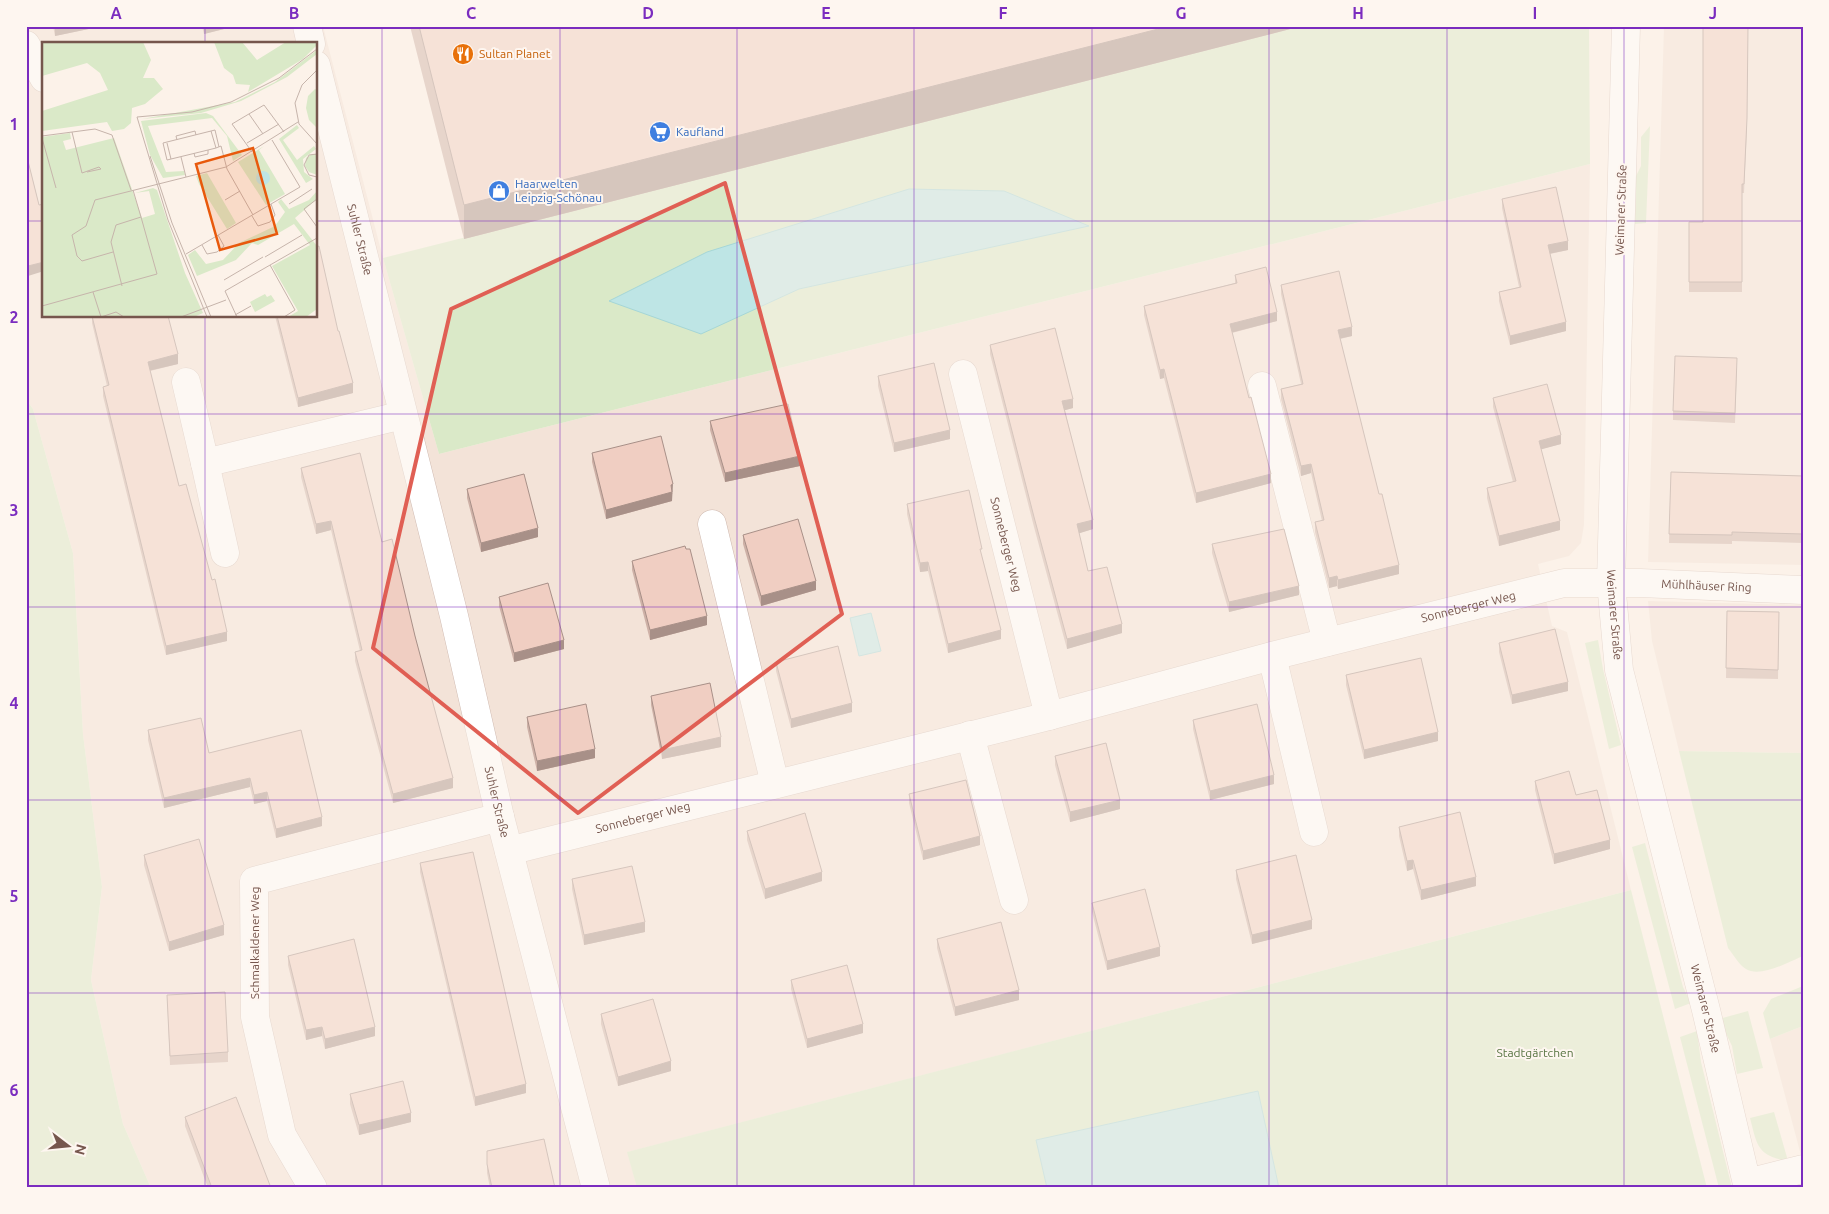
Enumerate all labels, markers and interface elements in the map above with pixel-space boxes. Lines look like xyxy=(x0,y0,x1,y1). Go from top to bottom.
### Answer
text: A xyxy=(110,4,122,22)
text: B xyxy=(289,4,299,22)
text: C xyxy=(466,4,476,22)
text: D xyxy=(642,4,654,22)
text: E xyxy=(821,4,831,22)
text: F xyxy=(999,4,1008,22)
text: G xyxy=(1175,4,1187,22)
text: H xyxy=(1352,4,1364,22)
text: I xyxy=(1533,4,1537,22)
text: J xyxy=(1709,4,1717,22)
inset map xyxy=(42,42,318,318)
restaurant icon: Sultan Planet xyxy=(451,42,475,66)
place label: Sultan Planet xyxy=(479,47,551,60)
text: 1 xyxy=(9,115,19,133)
supermarket icon: Kaufland xyxy=(648,120,672,144)
place label: Kaufland xyxy=(676,125,724,138)
street label: Weimarer Straße xyxy=(1612,164,1629,256)
place label: Haarwelten Leipzig-Schönau xyxy=(515,177,602,204)
shop icon: Haarwelten Leipzig-Schönau xyxy=(487,179,511,203)
street label: Suhler Straße xyxy=(345,203,375,276)
text: 2 xyxy=(9,308,19,326)
street label: Sonneberger Weg xyxy=(988,496,1025,593)
text: 3 xyxy=(9,501,19,519)
street label: Weimarer Straße xyxy=(1605,569,1625,661)
street label: Mühlhäuser Ring xyxy=(1661,577,1752,594)
street label: Sonneberger Weg xyxy=(1420,588,1517,625)
text: 4 xyxy=(9,694,19,712)
street label: Suhler Straße xyxy=(483,765,512,839)
street label: Sonneberger Weg xyxy=(594,799,691,835)
text: 5 xyxy=(9,887,19,905)
street label: Schmalkaldener Weg xyxy=(248,887,261,999)
street label: Weimarer Straße xyxy=(1689,963,1723,1054)
park label: Stadtgärtchen xyxy=(1496,1046,1574,1059)
text: 6 xyxy=(9,1081,19,1099)
north arrow xyxy=(42,1122,92,1172)
text: N xyxy=(71,1142,90,1157)

